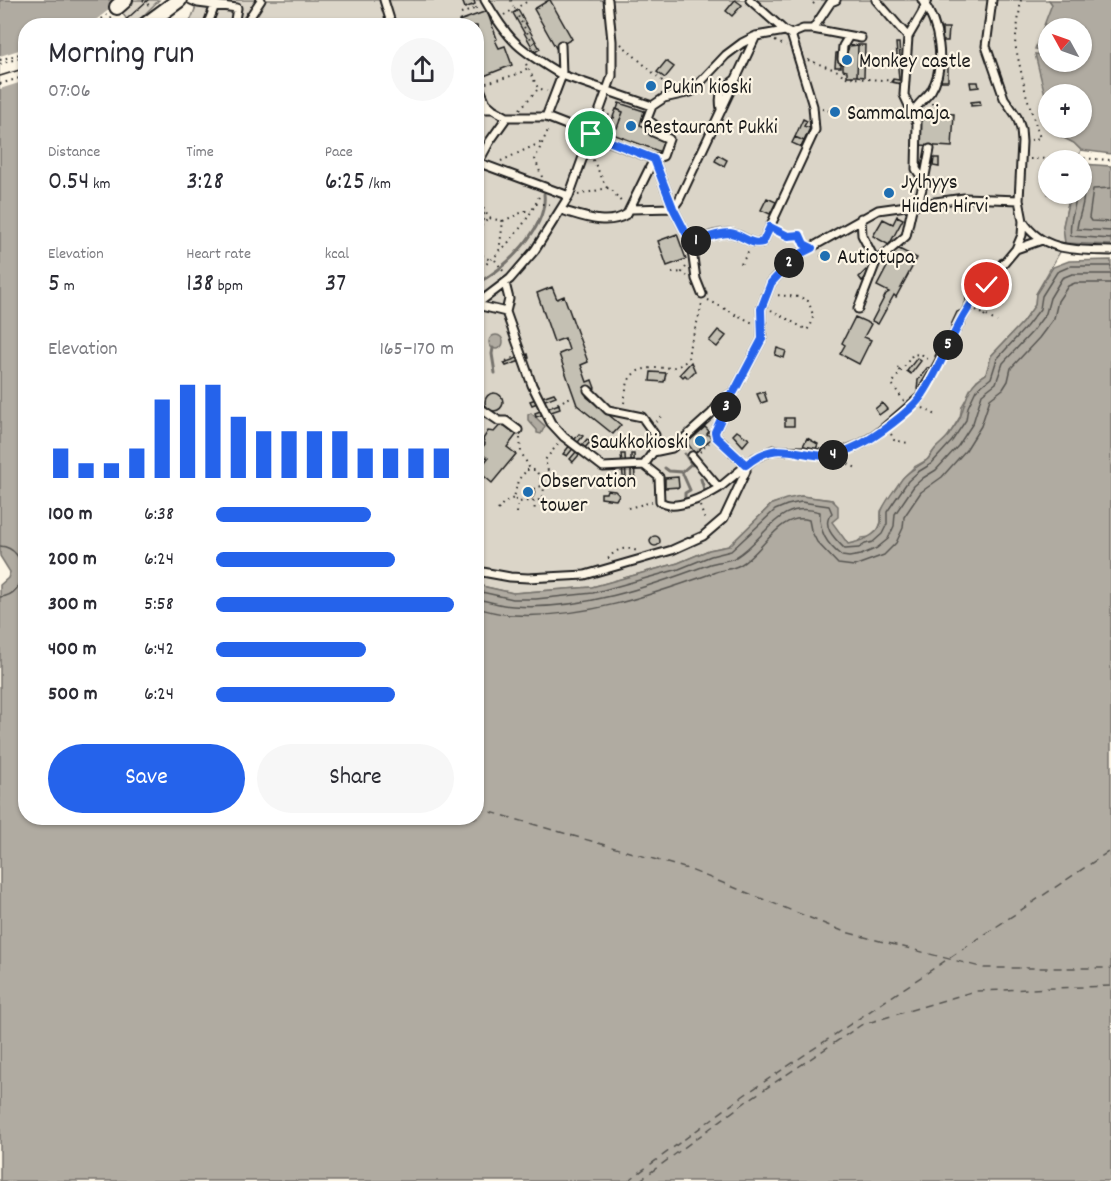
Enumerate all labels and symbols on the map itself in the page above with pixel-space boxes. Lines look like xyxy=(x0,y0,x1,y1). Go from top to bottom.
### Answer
north arrow xyxy=(1038,18,1092,72)
place label: Monkey castle xyxy=(859,48,971,78)
marker: Monkey castle xyxy=(840,53,854,67)
place label: Pukin kioski xyxy=(663,74,752,104)
marker: Pukin kioski xyxy=(644,79,658,93)
place label: Sammalmaja xyxy=(847,100,951,130)
marker: Sammalmaja xyxy=(828,105,842,119)
pin xyxy=(565,108,616,159)
place label: Restaurant Pukki xyxy=(643,114,778,144)
marker: Restaurant Pukki xyxy=(624,119,638,133)
place label: Jylhyys Hiiden Hirvi xyxy=(901,169,988,223)
marker: Jylhyys Hiiden Hirvi xyxy=(882,186,896,200)
pin: 1 xyxy=(681,226,711,256)
place label: Autiotupa xyxy=(837,244,916,274)
pin: 2 xyxy=(774,248,804,278)
marker: Autiotupa xyxy=(818,249,832,263)
pin xyxy=(961,259,1012,310)
pin: 5 xyxy=(933,330,963,360)
pin: 3 xyxy=(711,392,741,422)
place label: Saukkokioski xyxy=(590,429,688,459)
marker: Saukkokioski xyxy=(693,434,707,448)
pin: 4 xyxy=(818,440,848,470)
place label: Observation tower xyxy=(540,468,636,522)
marker: Observation tower xyxy=(521,485,535,499)

